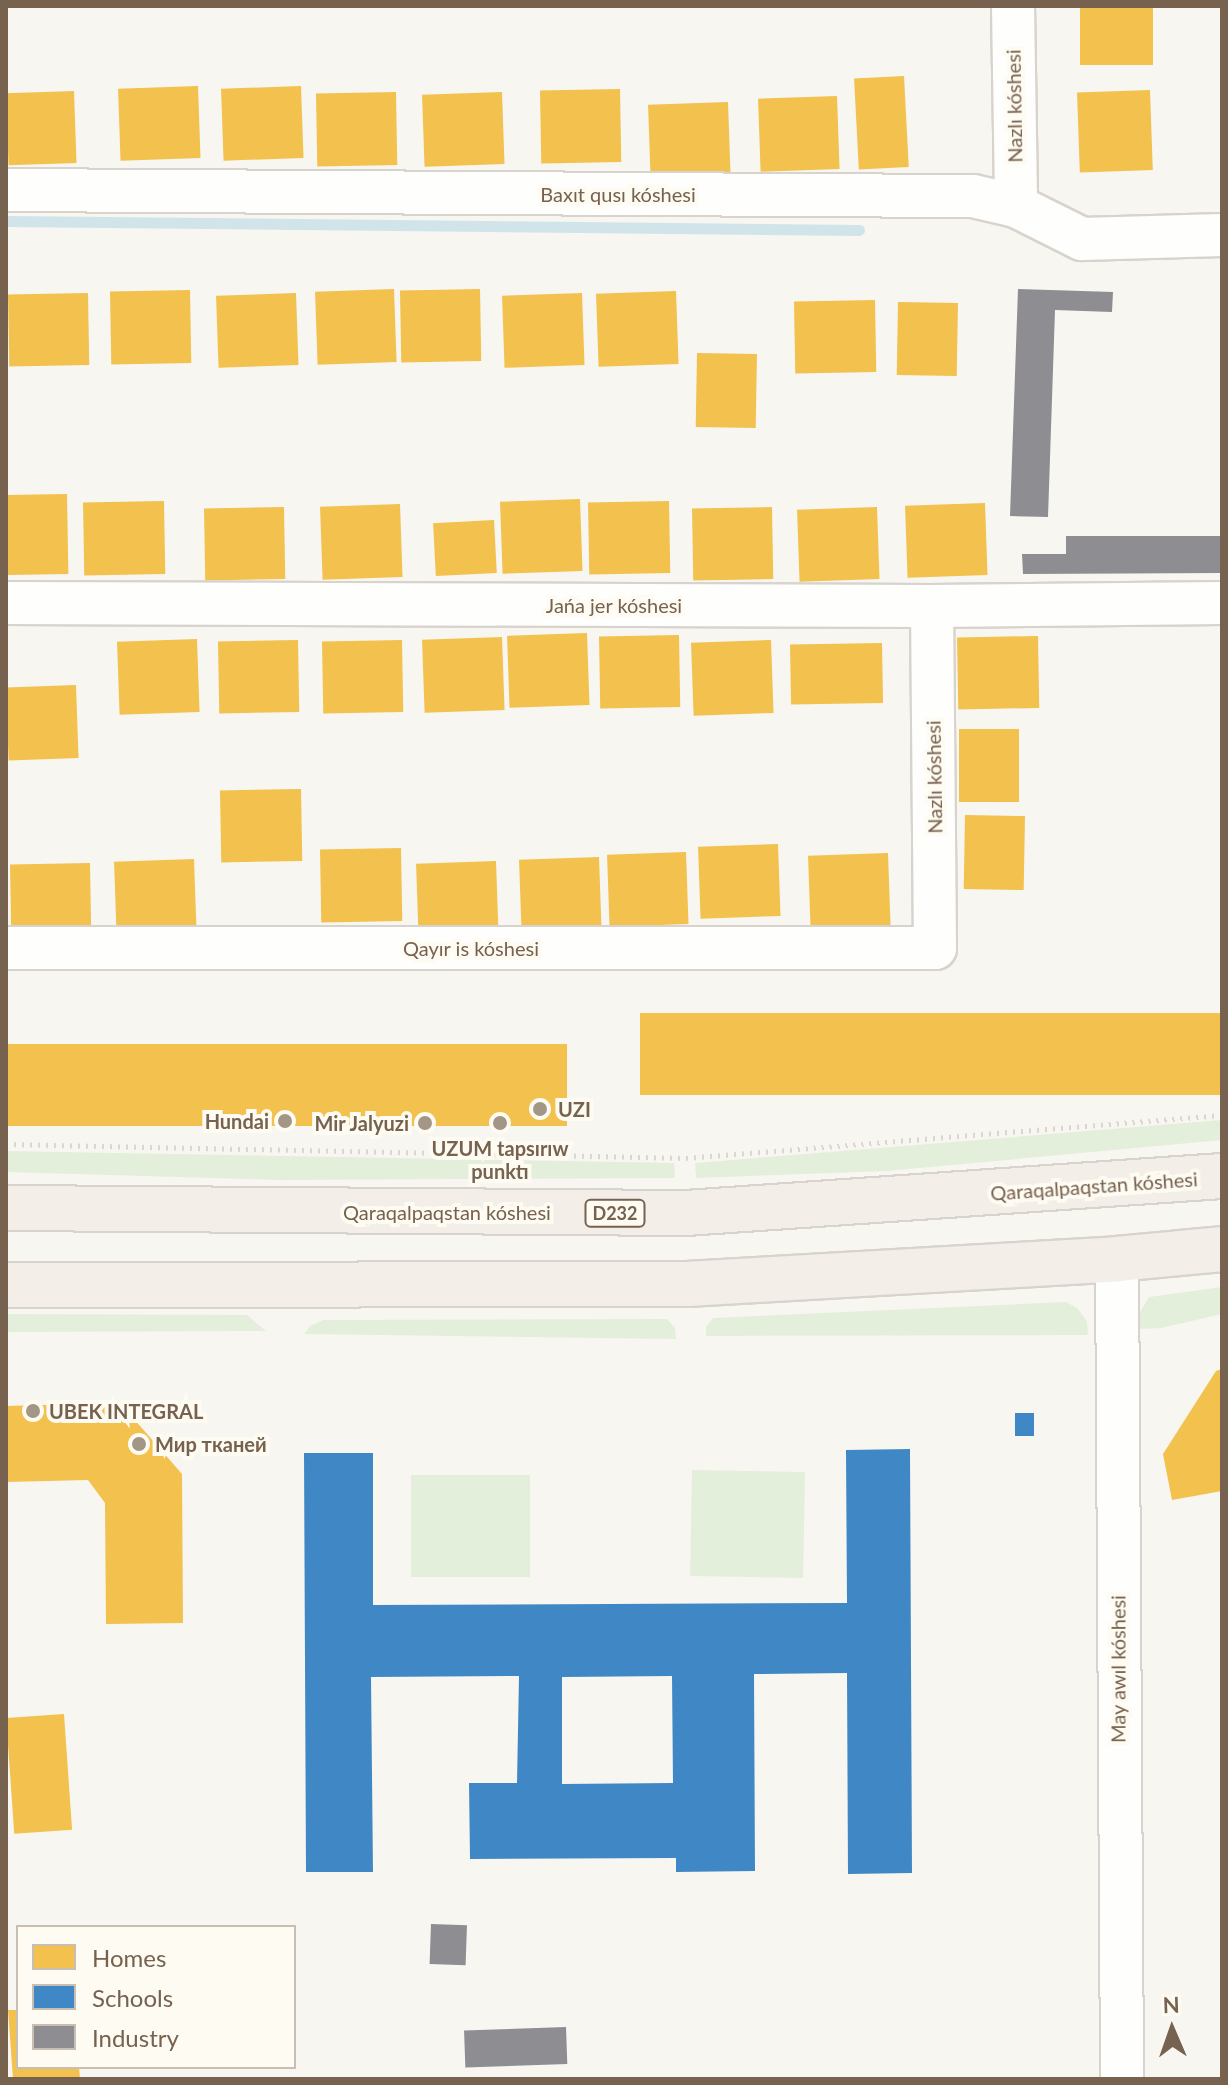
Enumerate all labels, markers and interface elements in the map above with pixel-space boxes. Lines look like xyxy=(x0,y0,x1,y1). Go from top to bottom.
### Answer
street label: Nazlı kóshesi xyxy=(1001,49,1027,163)
street label: Baxıt qusı kóshesi xyxy=(540,182,696,206)
street label: Jańa jer kóshesi xyxy=(546,593,682,617)
street label: Nazlı kóshesi xyxy=(921,720,947,834)
street label: Qayır is kóshesi xyxy=(403,936,539,960)
place label: UZI xyxy=(558,1097,591,1121)
marker: UZI xyxy=(529,1098,551,1120)
place label: Hundai xyxy=(205,1109,269,1133)
place label: Mir Jalyuzi xyxy=(313,1111,409,1135)
marker: Hundai xyxy=(276,1112,294,1130)
marker: Mir Jalyuzi xyxy=(416,1114,434,1132)
marker: UZUM tapsırıw punktı xyxy=(491,1114,509,1132)
place label: UZUM tapsırıw punktı xyxy=(431,1136,569,1183)
street label: Qaraqalpaqstan kóshesi xyxy=(990,1167,1198,1205)
road number: D232 xyxy=(583,1199,647,1227)
street label: Qaraqalpaqstan kóshesi xyxy=(343,1200,551,1224)
place label: UBEK INTEGRAL xyxy=(49,1399,203,1423)
marker: UBEK INTEGRAL xyxy=(24,1402,42,1420)
place label: Мир тканей xyxy=(155,1432,267,1456)
marker: Мир тканей xyxy=(130,1435,148,1453)
street label: May awıl kóshesi xyxy=(1106,1595,1130,1743)
legend xyxy=(16,1925,296,2069)
text: Homes xyxy=(92,1943,166,1972)
text: Schools xyxy=(92,1983,173,2012)
north arrow xyxy=(1132,1989,1212,2069)
text: N xyxy=(1162,1991,1180,2018)
text: Industry xyxy=(92,2023,179,2052)

